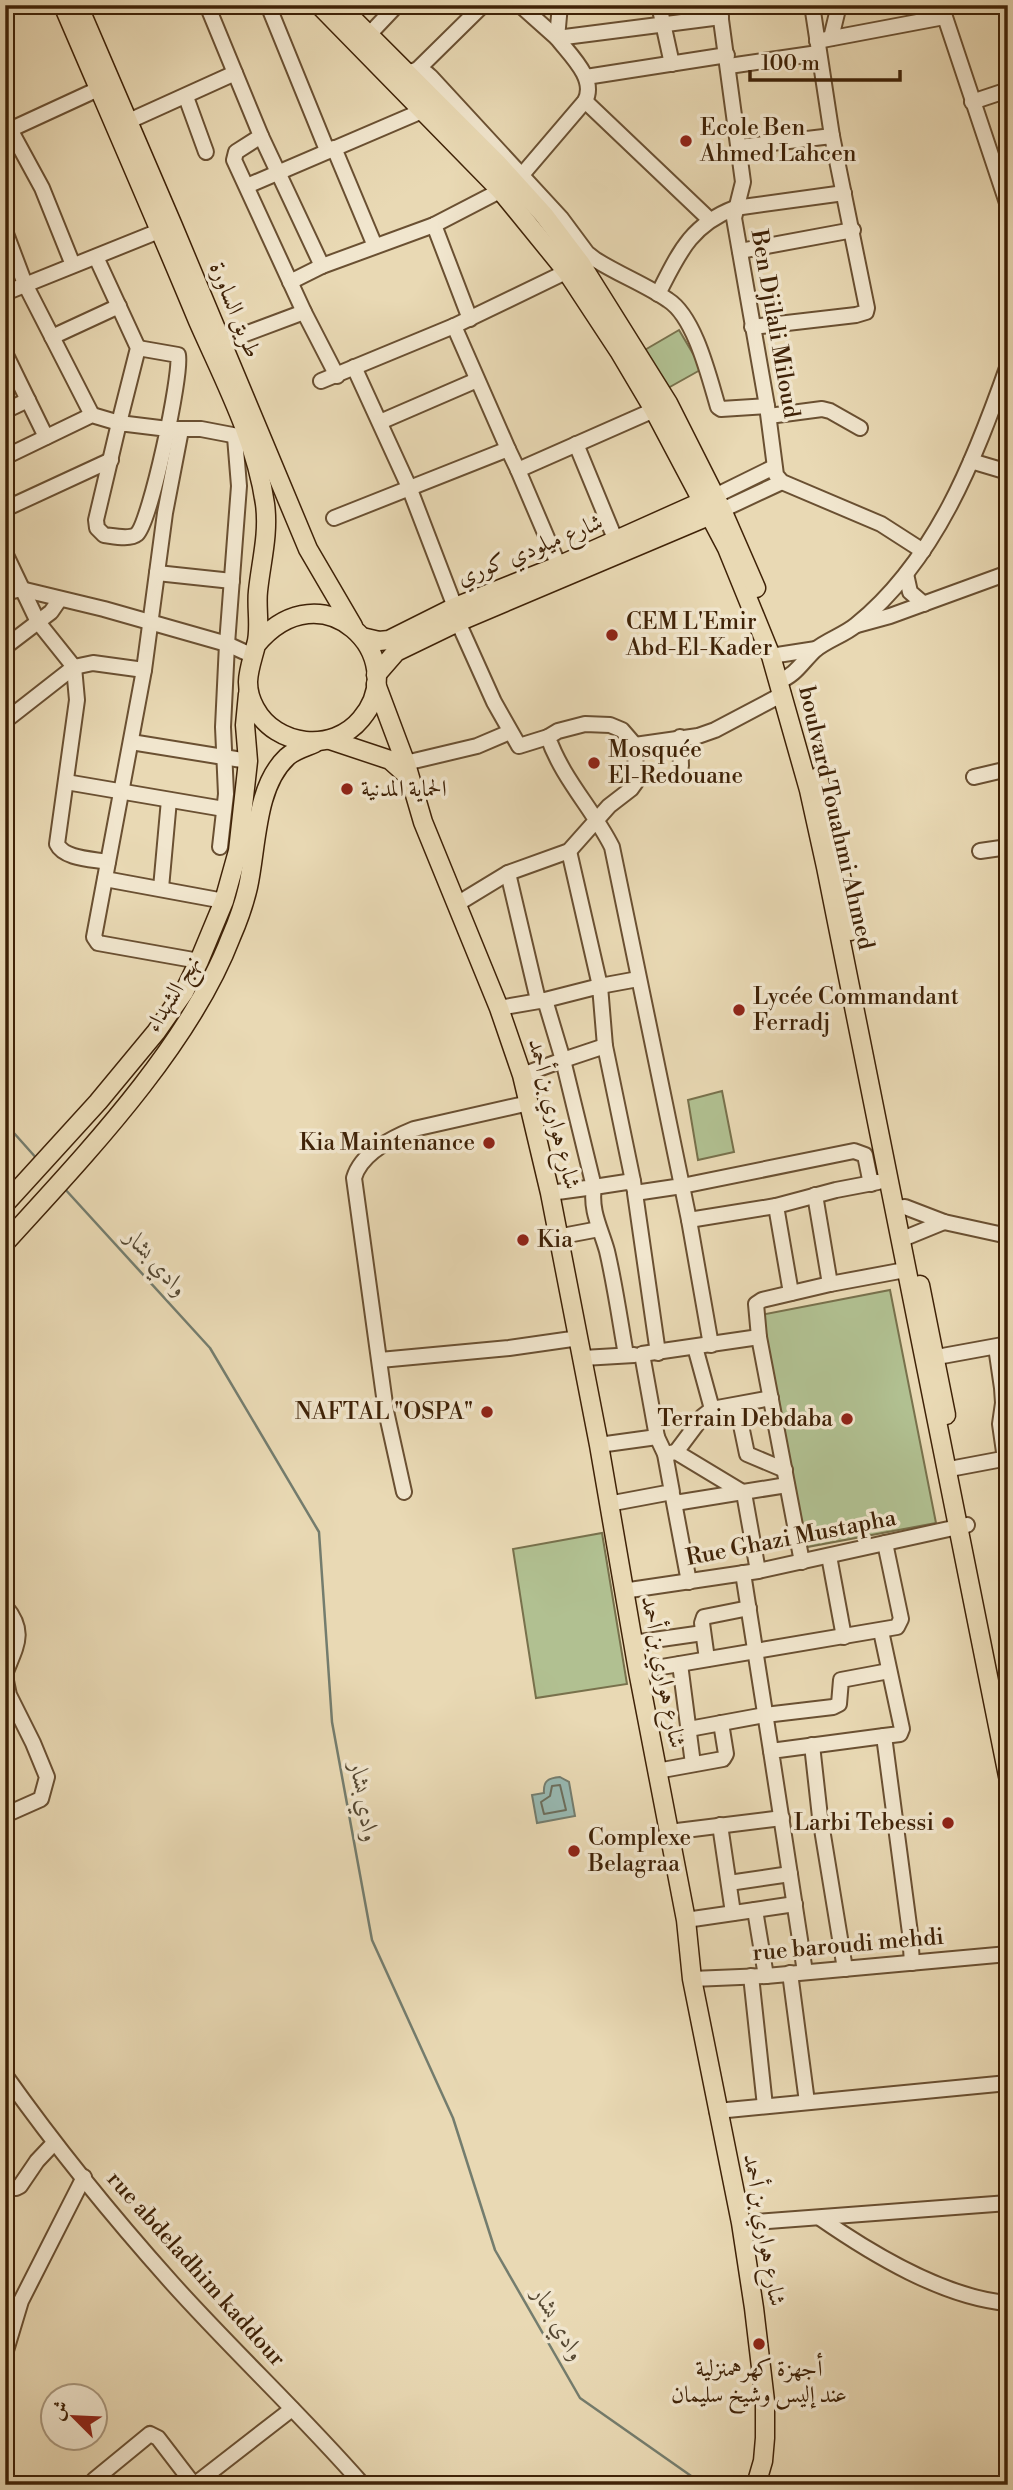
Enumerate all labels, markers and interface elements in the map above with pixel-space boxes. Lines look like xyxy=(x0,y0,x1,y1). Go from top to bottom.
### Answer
scale bar xyxy=(750,38,901,82)
text: 100 m xyxy=(761,51,820,77)
place label: Ecole Ben Ahmed Lahcen xyxy=(699,114,857,168)
marker: Ecole Ben Ahmed Lahcen xyxy=(678,133,694,149)
street label: Ben Djilali Miloud xyxy=(744,227,805,420)
street label: طريق الساورة xyxy=(203,258,267,362)
street label: شارع ميلودي كوري xyxy=(453,508,609,597)
place label: CEM L'Emir Abd-El-Kader xyxy=(625,608,772,662)
marker: CEM L'Emir Abd-El-Kader xyxy=(604,627,620,643)
street label: boulvard Touahmi Ahmed xyxy=(792,684,880,952)
place label: Mosquée El-Redouane xyxy=(608,736,743,790)
marker: Mosquée El-Redouane xyxy=(586,755,602,771)
place label: الحماية المدنية xyxy=(361,775,447,803)
marker: الحماية المدنية xyxy=(339,781,355,797)
street label: نهج الشهداء xyxy=(139,951,212,1041)
place label: Lycée Commandant Ferradj xyxy=(753,983,959,1037)
marker: Lycée Commandant Ferradj xyxy=(731,1002,747,1018)
street label: شارع هواري بن أحمد xyxy=(517,1035,589,1194)
place label: Kia Maintenance xyxy=(299,1129,475,1157)
marker: Kia Maintenance xyxy=(481,1135,497,1151)
water label: وادي بشار xyxy=(114,1221,194,1305)
place label: Kia xyxy=(537,1226,573,1254)
marker: Kia xyxy=(515,1232,531,1248)
place label: NAFTAL "OSPA" xyxy=(295,1398,473,1426)
marker: NAFTAL "OSPA" xyxy=(479,1404,495,1420)
place label: Terrain Debdaba xyxy=(657,1405,833,1433)
marker: Terrain Debdaba xyxy=(839,1411,855,1427)
street label: Rue Ghazi Mustapha xyxy=(684,1504,899,1572)
street label: شارع هواري بن أحمد xyxy=(630,1593,694,1751)
water label: وادي بشار xyxy=(339,1758,386,1845)
place label: Larbi Tebessi xyxy=(794,1809,934,1837)
marker: Larbi Tebessi xyxy=(940,1815,956,1831)
place label: Complexe Belagraa xyxy=(587,1824,691,1878)
marker: Complexe Belagraa xyxy=(566,1843,582,1859)
street label: rue baroudi mehdi xyxy=(751,1923,945,1967)
street label: شارع هواري بن أحمد xyxy=(732,2151,794,2309)
street label: rue abdeladhim kaddour xyxy=(101,2165,291,2373)
water label: وادي بشار xyxy=(521,2280,591,2368)
marker: أجهزة كهرهمنزلية عند إليس وشيخ سليمان xyxy=(751,2336,767,2352)
place label: أجهزة كهرهمنزلية عند إليس وشيخ سليمان xyxy=(671,2352,847,2415)
north arrow xyxy=(38,2382,108,2452)
text: ش xyxy=(45,2397,74,2424)

